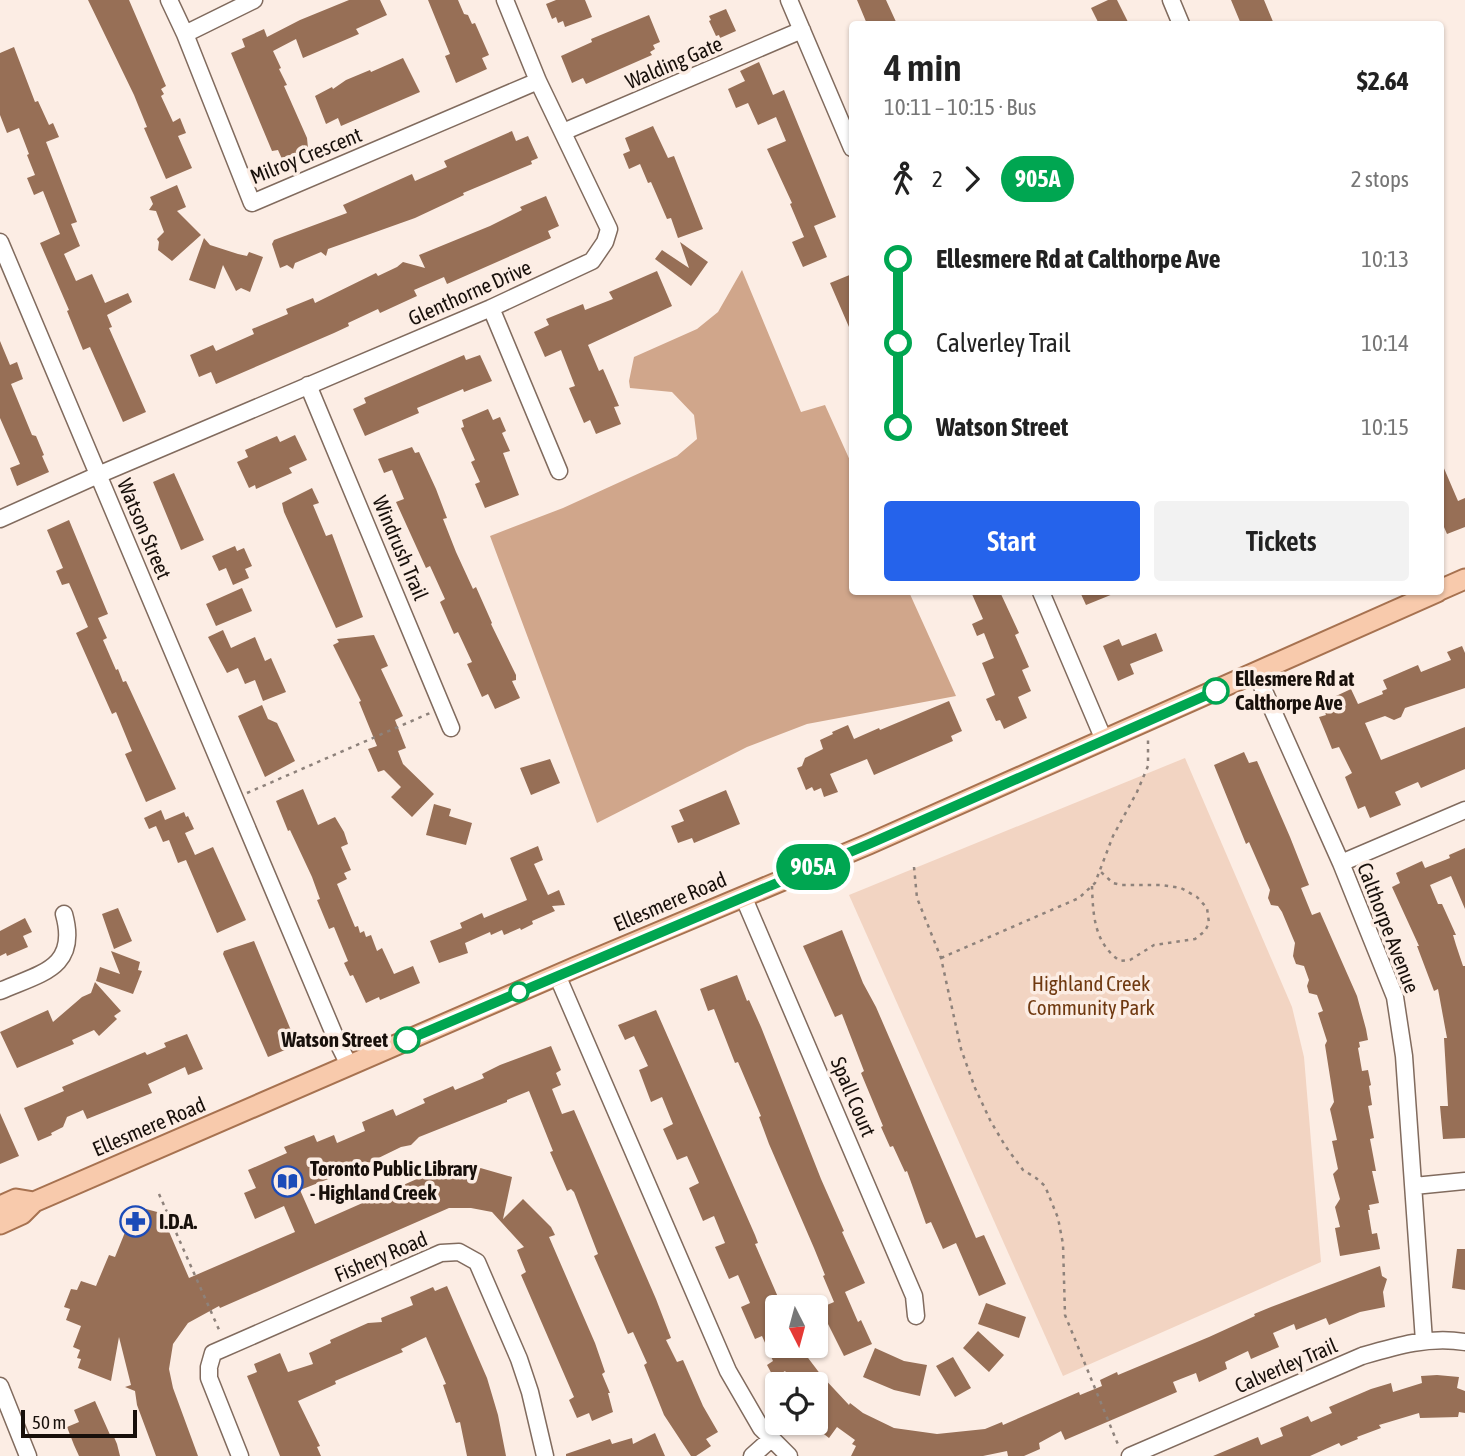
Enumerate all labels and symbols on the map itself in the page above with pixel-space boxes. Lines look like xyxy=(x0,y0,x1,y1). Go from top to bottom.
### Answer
street label: Walding Gate xyxy=(622,31,726,93)
street label: Milroy Crescent xyxy=(246,122,365,188)
street label: Glenthorne Drive xyxy=(404,254,535,330)
street label: Watson Street xyxy=(113,475,177,582)
street label: Windrush Trail xyxy=(368,492,434,604)
place label: Ellesmere Rd at Calthorpe Ave xyxy=(1235,666,1354,714)
marker: Ellesmere Rd at Calthorpe Ave xyxy=(1203,678,1229,704)
line badge: 905A xyxy=(764,844,862,890)
street label: Calthorpe Avenue xyxy=(1353,859,1425,996)
street label: Ellesmere Road xyxy=(610,867,730,936)
park label: Highland Creek Community Park xyxy=(1027,971,1155,1019)
unlabelled marker xyxy=(509,982,529,1002)
place label: Watson Street xyxy=(280,1027,388,1051)
marker: Watson Street xyxy=(394,1027,420,1053)
street label: Spall Court xyxy=(826,1053,881,1140)
street label: Ellesmere Road xyxy=(89,1092,209,1161)
place label: Toronto Public Library - Highland Creek xyxy=(310,1156,478,1204)
library icon: Toronto Public Library - Highland Creek xyxy=(270,1164,304,1198)
pharmacy icon: I.D.A. xyxy=(119,1205,153,1239)
place label: I.D.A. xyxy=(159,1209,197,1233)
street label: Fishery Road xyxy=(331,1226,431,1286)
north arrow xyxy=(765,1295,828,1358)
street label: Calverley Trail xyxy=(1231,1333,1341,1397)
scale bar xyxy=(21,1407,136,1439)

